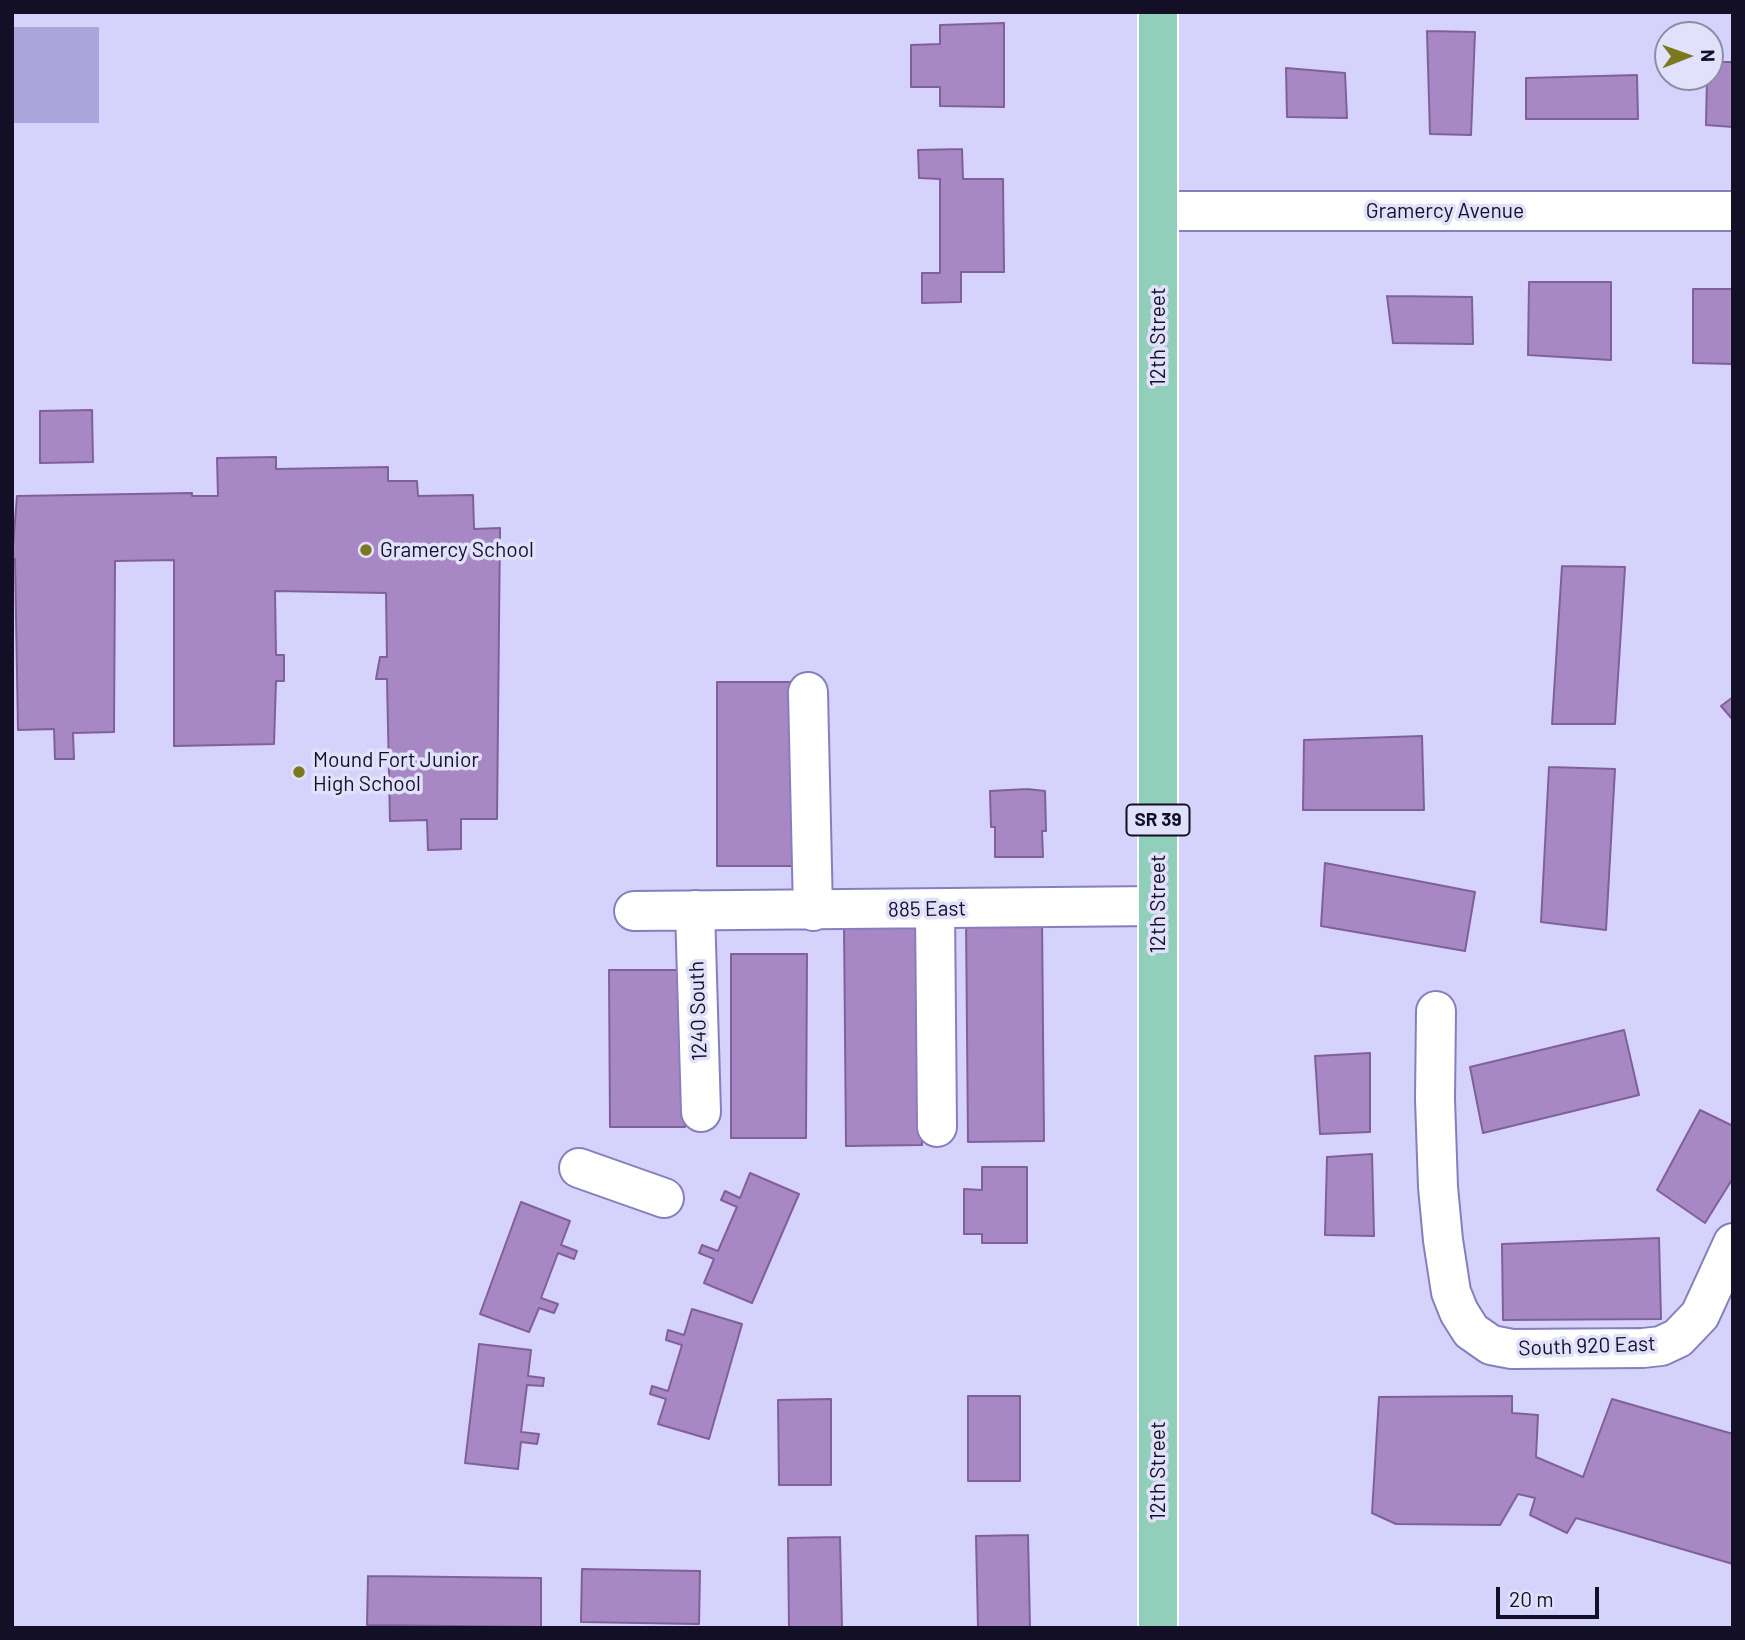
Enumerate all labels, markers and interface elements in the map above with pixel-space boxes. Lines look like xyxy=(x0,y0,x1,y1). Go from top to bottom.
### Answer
north arrow xyxy=(1654,21,1724,91)
text: N xyxy=(1697,49,1720,62)
street label: Gramercy Avenue xyxy=(1366,198,1524,224)
street label: 12th Street xyxy=(1145,287,1171,387)
place label: Gramercy School xyxy=(380,537,534,563)
marker: Gramercy School xyxy=(358,542,374,558)
place label: Mound Fort Junior High School xyxy=(313,747,479,797)
marker: Mound Fort Junior High School xyxy=(291,764,307,780)
road number: SR 39 xyxy=(1126,804,1190,835)
street label: 12th Street xyxy=(1145,854,1171,954)
street label: 885 East xyxy=(888,896,966,922)
street label: 1240 South xyxy=(684,961,712,1061)
street label: South 920 East xyxy=(1518,1331,1656,1361)
street label: 12th Street xyxy=(1145,1421,1171,1521)
scale bar xyxy=(1500,1574,1603,1618)
text: 20 m xyxy=(1509,1586,1554,1611)

